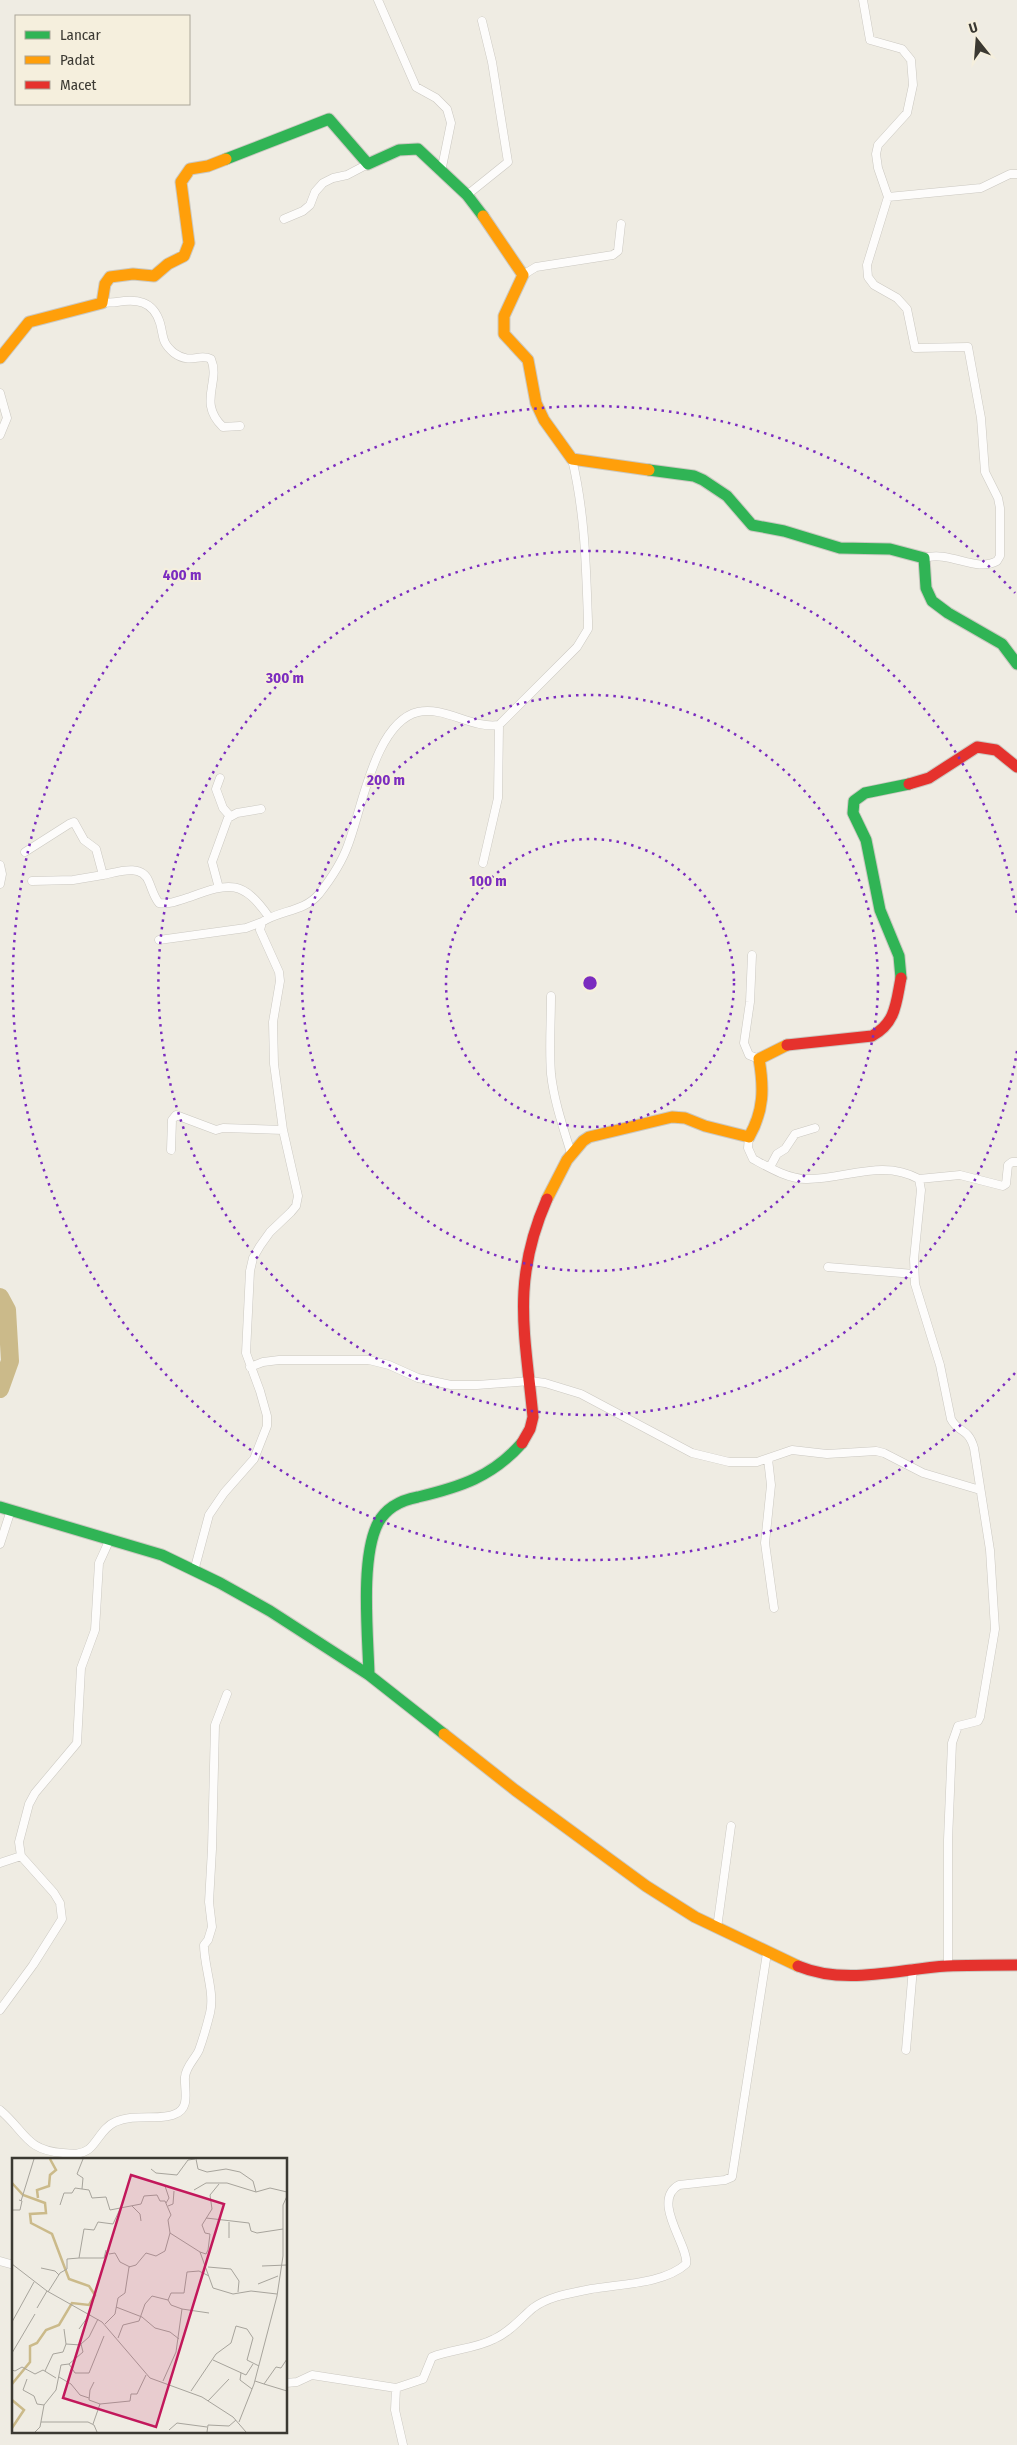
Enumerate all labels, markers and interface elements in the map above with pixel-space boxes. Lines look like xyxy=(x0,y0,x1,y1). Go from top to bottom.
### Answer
legend xyxy=(15,15,190,105)
north arrow xyxy=(952,15,1002,65)
text: U xyxy=(967,19,980,37)
text: Lancar xyxy=(60,26,101,44)
text: Padat xyxy=(60,51,95,69)
text: Macet xyxy=(60,76,97,94)
text: 400 m xyxy=(163,566,201,584)
text: 300 m xyxy=(265,669,304,687)
text: 200 m xyxy=(366,771,405,789)
text: 100 m xyxy=(469,872,507,890)
centre of rings xyxy=(581,974,599,992)
inset map xyxy=(12,2158,288,2432)

